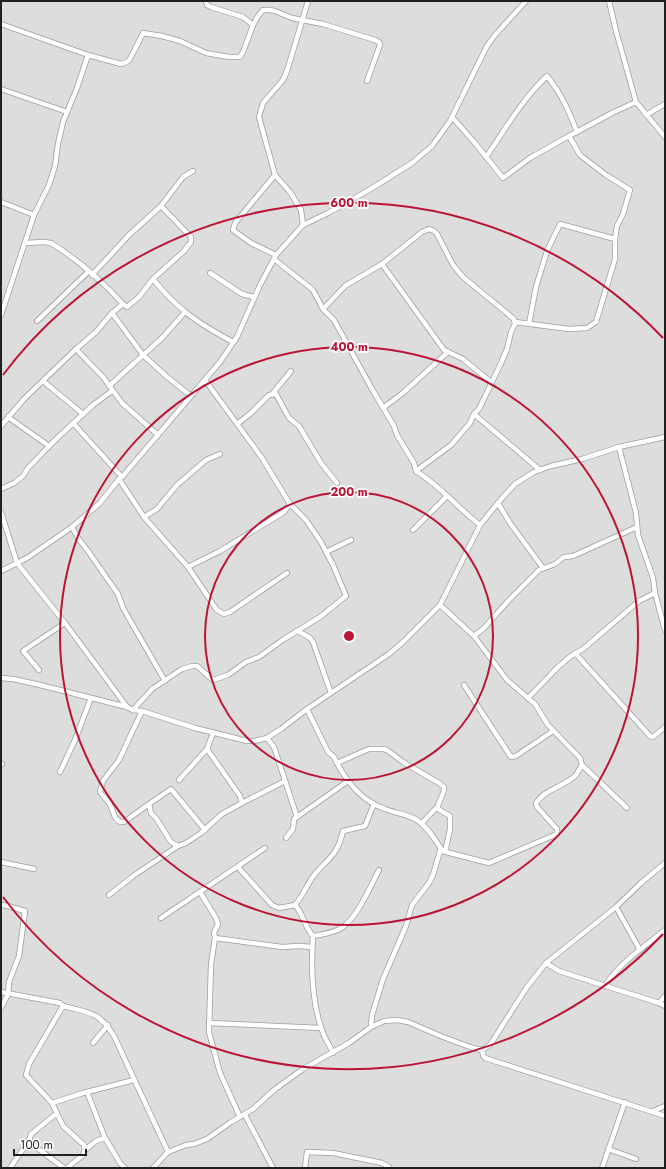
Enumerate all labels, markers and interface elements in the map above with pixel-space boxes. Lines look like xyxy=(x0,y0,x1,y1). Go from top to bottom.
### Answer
text: 600 m xyxy=(330,194,368,212)
text: 400 m xyxy=(330,338,368,356)
text: 200 m xyxy=(330,483,368,501)
centre of rings xyxy=(342,629,356,643)
scale bar xyxy=(14,1131,86,1157)
text: 100 m xyxy=(20,1136,53,1154)

